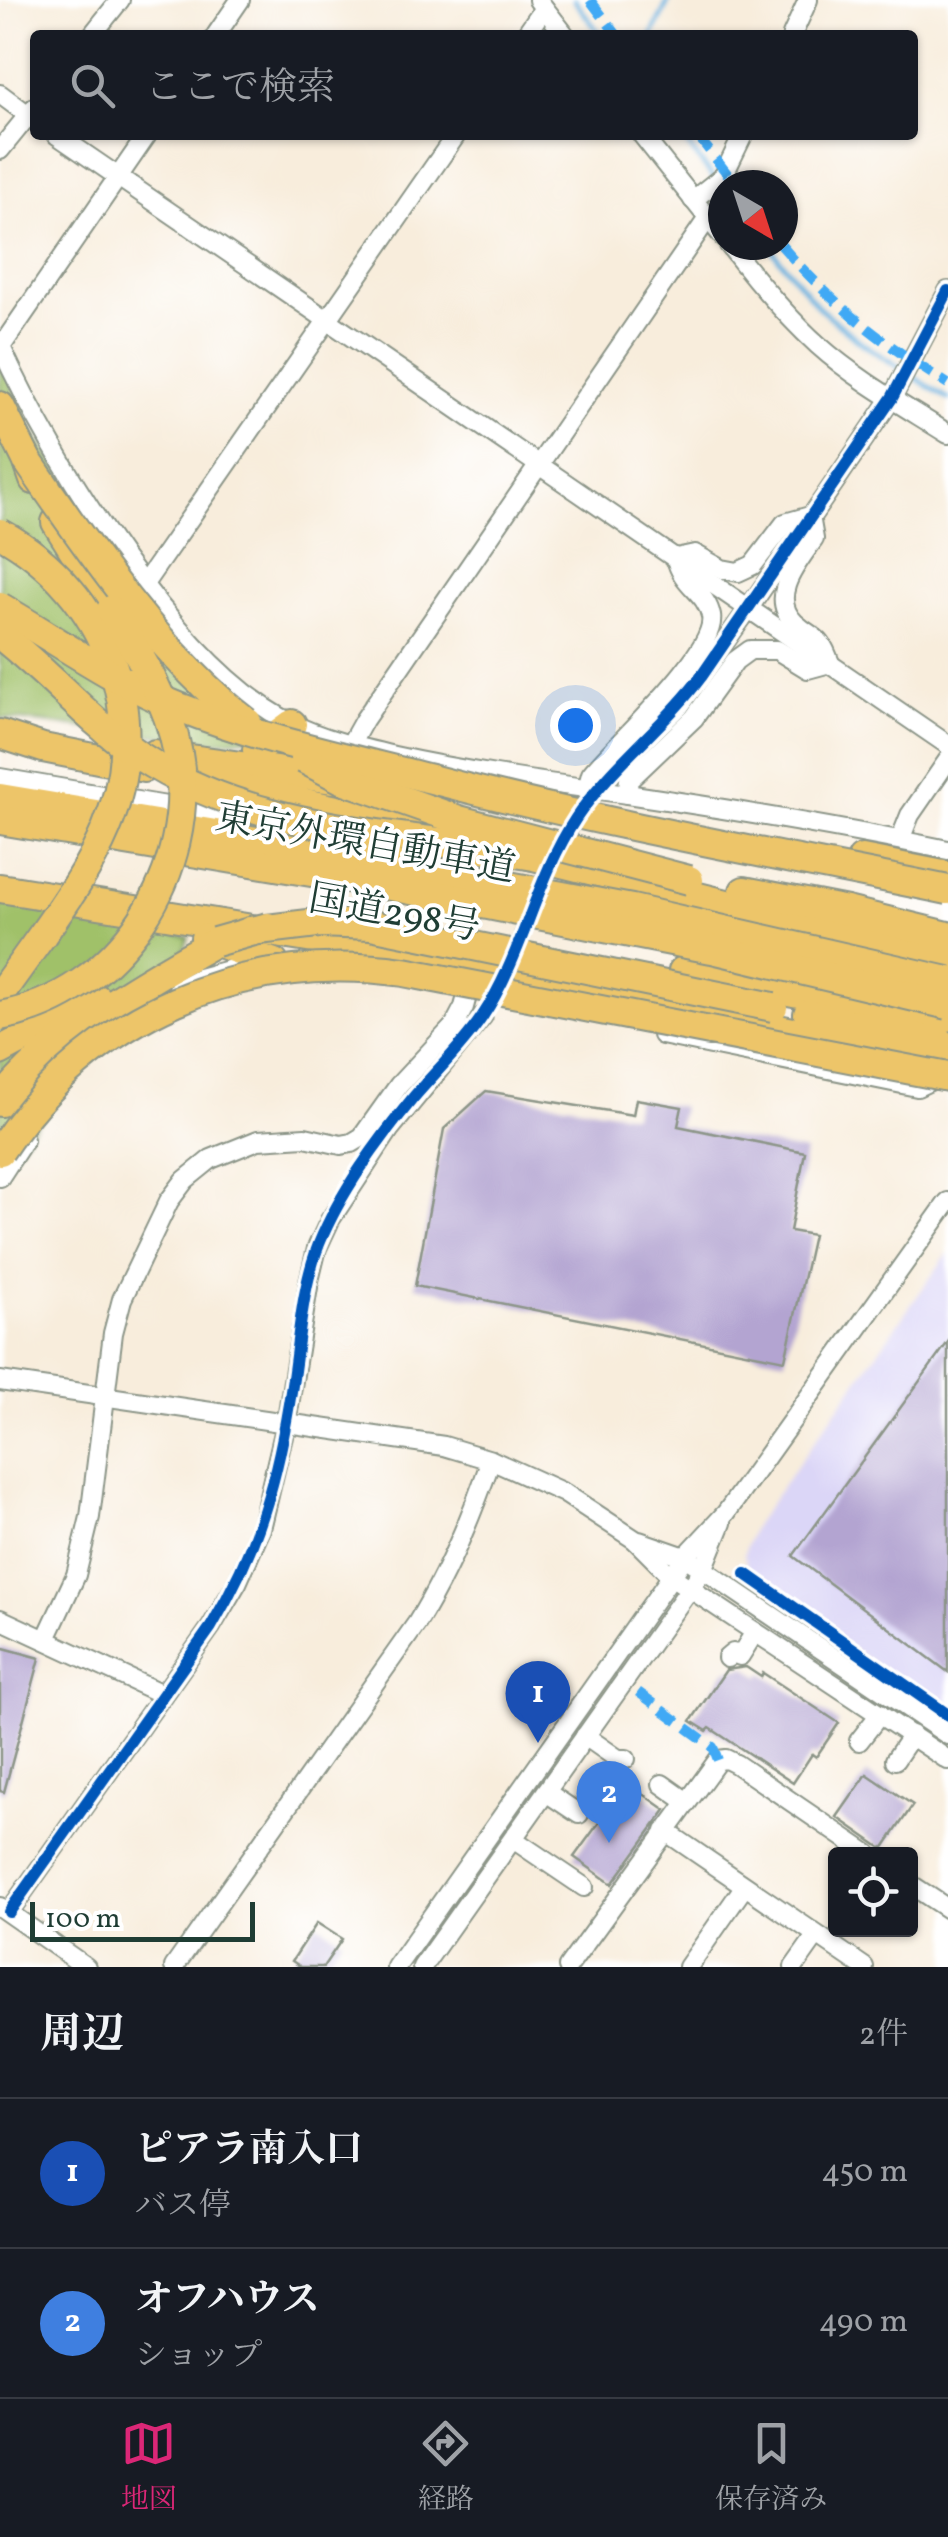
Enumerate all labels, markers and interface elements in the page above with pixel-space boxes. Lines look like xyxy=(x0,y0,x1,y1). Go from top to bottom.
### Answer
search box xyxy=(30,30,918,140)
icon: search xyxy=(65,58,120,113)
text: ここで検索 xyxy=(145,63,335,116)
north arrow xyxy=(708,170,798,260)
your location xyxy=(550,700,601,751)
street label: 東京外環自動車道 xyxy=(211,793,519,897)
street label: 国道298号 xyxy=(304,874,484,956)
pin: 1 xyxy=(506,1660,570,1743)
pin: 2 xyxy=(576,1760,642,1843)
map controls xyxy=(828,1847,918,1937)
button: locate xyxy=(828,1847,918,1937)
scale bar xyxy=(30,1897,255,1942)
text: 100 m xyxy=(45,1900,120,1939)
text: 周辺 xyxy=(40,2007,124,2066)
text: 2件 xyxy=(859,2014,908,2058)
text: ピアラ南入口 xyxy=(135,2125,363,2178)
text: 1 xyxy=(66,2151,79,2195)
text: 450 m xyxy=(821,2151,908,2195)
text: バス停 xyxy=(135,2185,231,2229)
text: オフハウス xyxy=(135,2275,320,2328)
text: 2 xyxy=(64,2301,81,2345)
text: 490 m xyxy=(819,2301,908,2345)
text: ショップ xyxy=(135,2335,262,2379)
tab: 地図 xyxy=(121,2416,177,2520)
tab: 経路 xyxy=(418,2416,474,2520)
tab: 保存済み xyxy=(715,2416,827,2520)

